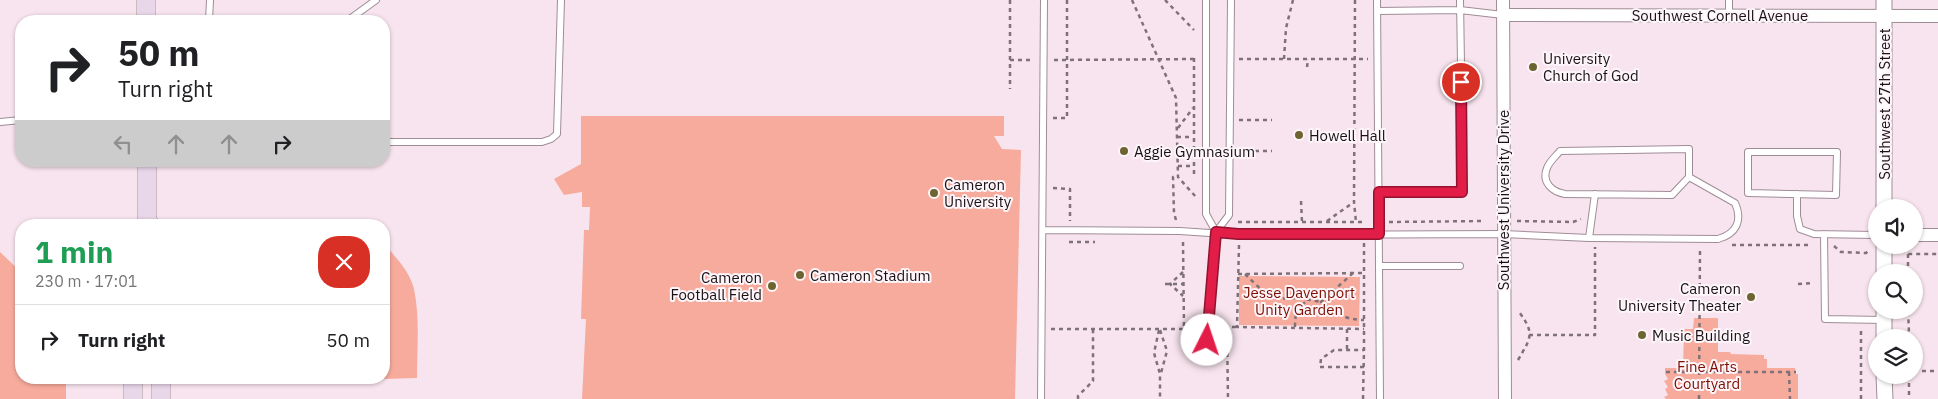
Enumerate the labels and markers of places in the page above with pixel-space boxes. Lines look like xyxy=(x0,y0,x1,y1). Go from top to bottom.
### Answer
place label: University Church of God xyxy=(1543,49,1639,85)
pin xyxy=(1440,61,1482,103)
marker: University Church of God xyxy=(1527,61,1539,73)
place label: Howell Hall xyxy=(1309,126,1386,145)
marker: Howell Hall xyxy=(1293,129,1305,141)
place label: Aggie Gymnasium xyxy=(1134,142,1255,161)
marker: Aggie Gymnasium xyxy=(1118,145,1130,157)
place label: Cameron University xyxy=(944,175,1012,211)
marker: Cameron University xyxy=(928,187,940,199)
place label: Cameron Stadium xyxy=(810,266,931,285)
place label: Cameron Football Field xyxy=(670,268,762,304)
marker: Cameron Stadium xyxy=(794,269,806,281)
place label: Cameron University Theater xyxy=(1618,279,1741,315)
marker: Cameron Football Field xyxy=(766,280,778,292)
marker: Cameron University Theater xyxy=(1745,291,1757,303)
place label: Music Building xyxy=(1652,326,1750,345)
marker: Music Building xyxy=(1636,329,1648,341)

